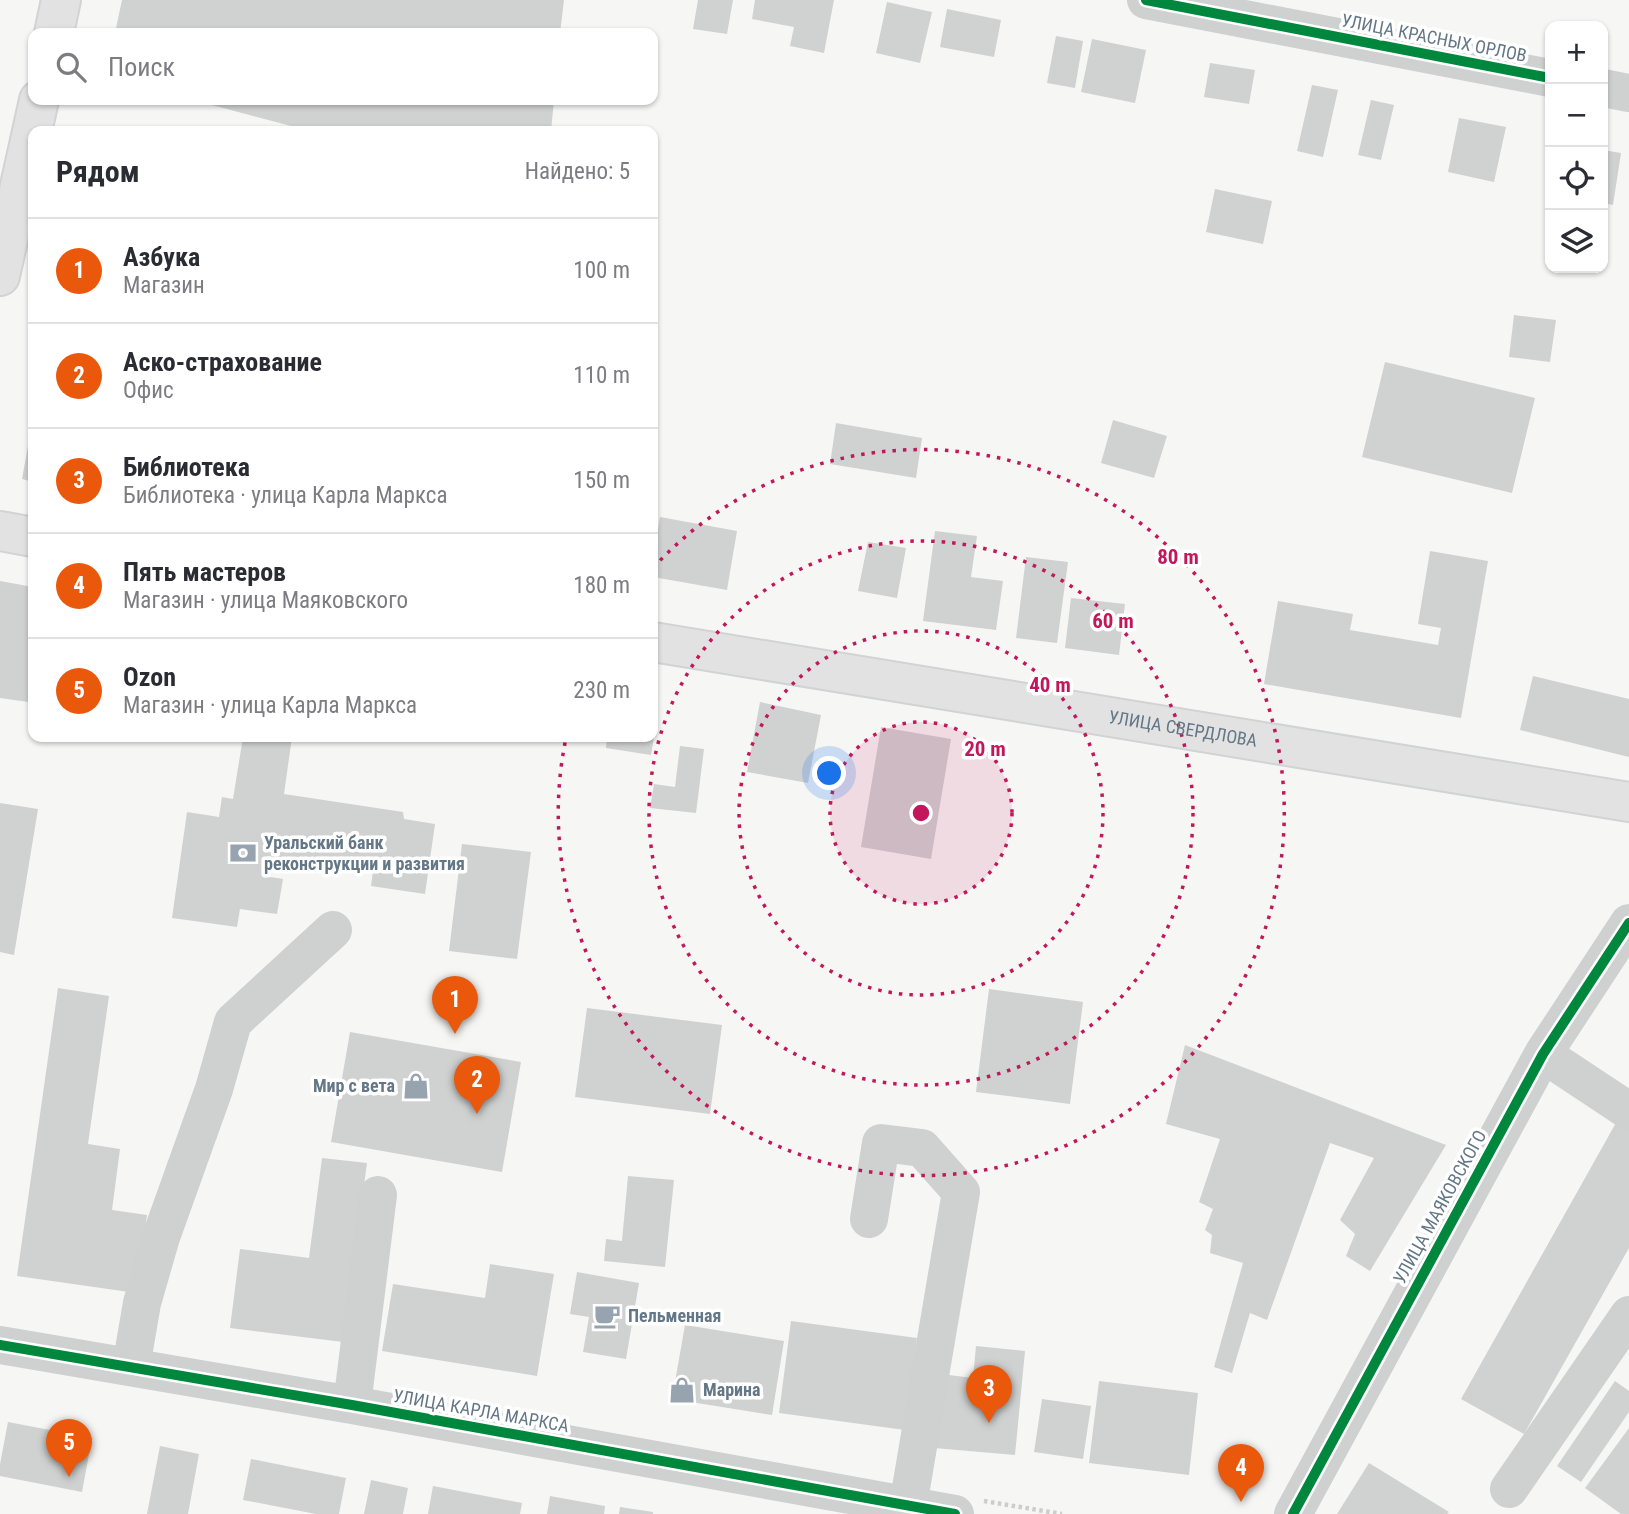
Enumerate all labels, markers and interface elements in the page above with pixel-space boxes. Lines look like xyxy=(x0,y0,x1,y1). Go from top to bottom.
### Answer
street label: УЛИЦА КРАСНЫХ ОРЛОВ xyxy=(1340,9,1528,66)
map controls xyxy=(1545,21,1608,273)
button: + xyxy=(1545,21,1608,84)
search box xyxy=(28,28,658,105)
icon: search xyxy=(52,48,90,86)
text: Поиск xyxy=(108,52,175,82)
button: − xyxy=(1545,84,1608,147)
button: locate xyxy=(1545,147,1608,210)
text: Рядом xyxy=(56,154,140,189)
text: Найдено: 5 xyxy=(525,158,630,185)
button: layers xyxy=(1545,210,1608,273)
text: Азбука xyxy=(123,242,200,272)
text: 1 xyxy=(73,257,85,284)
text: 100 m xyxy=(573,257,630,284)
text: Магазин xyxy=(123,272,205,299)
text: Аско-страхование xyxy=(123,347,322,377)
text: 2 xyxy=(73,362,85,389)
text: 110 m xyxy=(573,362,630,389)
text: Офис xyxy=(123,377,174,404)
text: Библиотека xyxy=(123,452,250,482)
text: 3 xyxy=(73,467,85,494)
text: 150 m xyxy=(573,467,630,494)
text: Библиотека · улица Карла Маркса xyxy=(123,482,447,509)
text: 80 m xyxy=(1157,545,1199,569)
text: Пять мастеров xyxy=(123,557,286,587)
text: 4 xyxy=(73,572,85,599)
text: 180 m xyxy=(573,572,630,599)
text: Магазин · улица Маяковского xyxy=(123,587,408,614)
text: 60 m xyxy=(1092,609,1134,633)
text: Ozon xyxy=(123,662,176,692)
text: 40 m xyxy=(1029,673,1071,697)
text: 5 xyxy=(73,677,85,704)
text: 230 m xyxy=(573,677,630,704)
text: Магазин · улица Карла Маркса xyxy=(123,692,417,719)
street label: УЛИЦА СВЕРДЛОВА xyxy=(1107,706,1259,751)
text: 20 m xyxy=(964,737,1006,761)
your location xyxy=(812,756,846,790)
centre of rings xyxy=(909,801,933,825)
place label: Уральский банк реконструкции и развития xyxy=(264,832,465,874)
bank icon: Уральский банк реконструкции и развития xyxy=(228,838,258,868)
pin: 1 xyxy=(432,976,478,1034)
pin: 2 xyxy=(454,1056,500,1114)
shop icon: Мир с вета xyxy=(401,1071,431,1101)
place label: Мир с вета xyxy=(313,1075,395,1096)
street label: УЛИЦА МАЯКОВСКОГО xyxy=(1389,1126,1491,1287)
cafe icon: Пельменная xyxy=(592,1301,622,1331)
place label: Пельменная xyxy=(628,1305,721,1326)
pin: 3 xyxy=(966,1365,1012,1423)
shop icon: Марина xyxy=(667,1375,697,1405)
place label: Марина xyxy=(703,1379,761,1400)
street label: УЛИЦА КАРЛА МАРКСА xyxy=(392,1385,571,1436)
pin: 5 xyxy=(46,1419,92,1477)
pin: 4 xyxy=(1218,1444,1264,1502)

